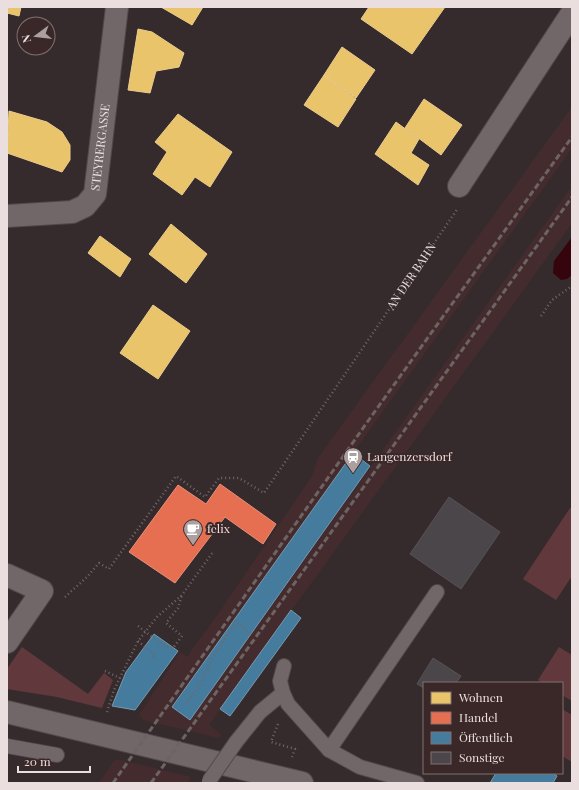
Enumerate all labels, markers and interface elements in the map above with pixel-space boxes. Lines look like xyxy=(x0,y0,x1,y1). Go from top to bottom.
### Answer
north arrow xyxy=(16,16,56,56)
text: N xyxy=(18,33,34,44)
street label: STEYRERGASSE xyxy=(86,103,113,192)
street label: AN DER BAHN xyxy=(382,239,439,313)
station icon: Langenzersdorf xyxy=(342,446,364,474)
place label: Langenzersdorf xyxy=(367,448,453,464)
cafe icon: felix xyxy=(182,518,204,546)
place label: felix xyxy=(207,520,231,536)
legend xyxy=(423,682,563,774)
text: Wohnen xyxy=(458,689,503,705)
text: Handel xyxy=(459,709,498,725)
text: Öffentlich xyxy=(459,729,513,745)
scale bar xyxy=(18,748,90,774)
text: Sonstige xyxy=(459,749,505,765)
text: 20 m xyxy=(24,753,51,769)

